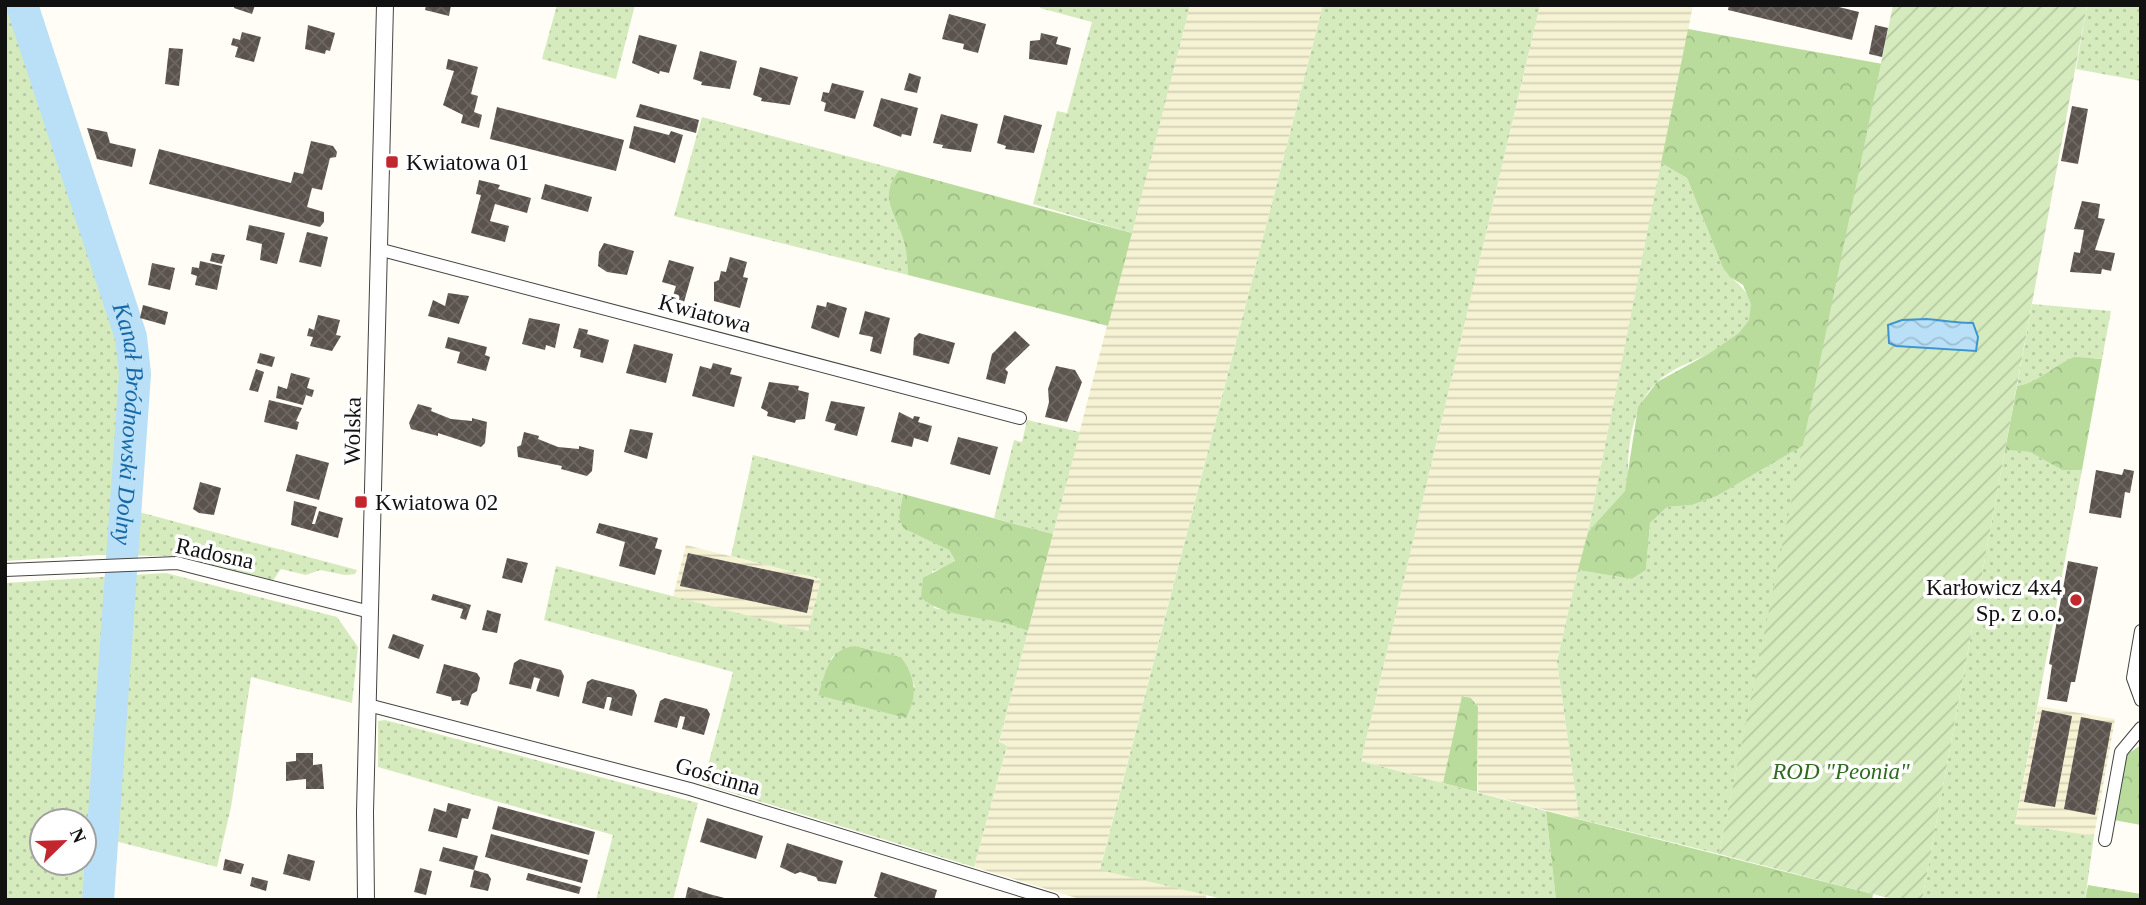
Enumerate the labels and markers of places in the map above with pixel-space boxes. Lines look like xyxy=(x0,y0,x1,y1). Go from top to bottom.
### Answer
place label: Kwiatowa 01 xyxy=(406,150,529,175)
marker: Kwiatowa 01 xyxy=(384,154,400,170)
place label: Kwiatowa 02 xyxy=(375,490,498,515)
marker: Kwiatowa 02 xyxy=(353,494,369,510)
place label: Karłowicz 4x4 Sp. z o.o. xyxy=(1926,575,2062,626)
marker: Karłowicz 4x4 Sp. z o.o. xyxy=(2068,592,2084,608)

